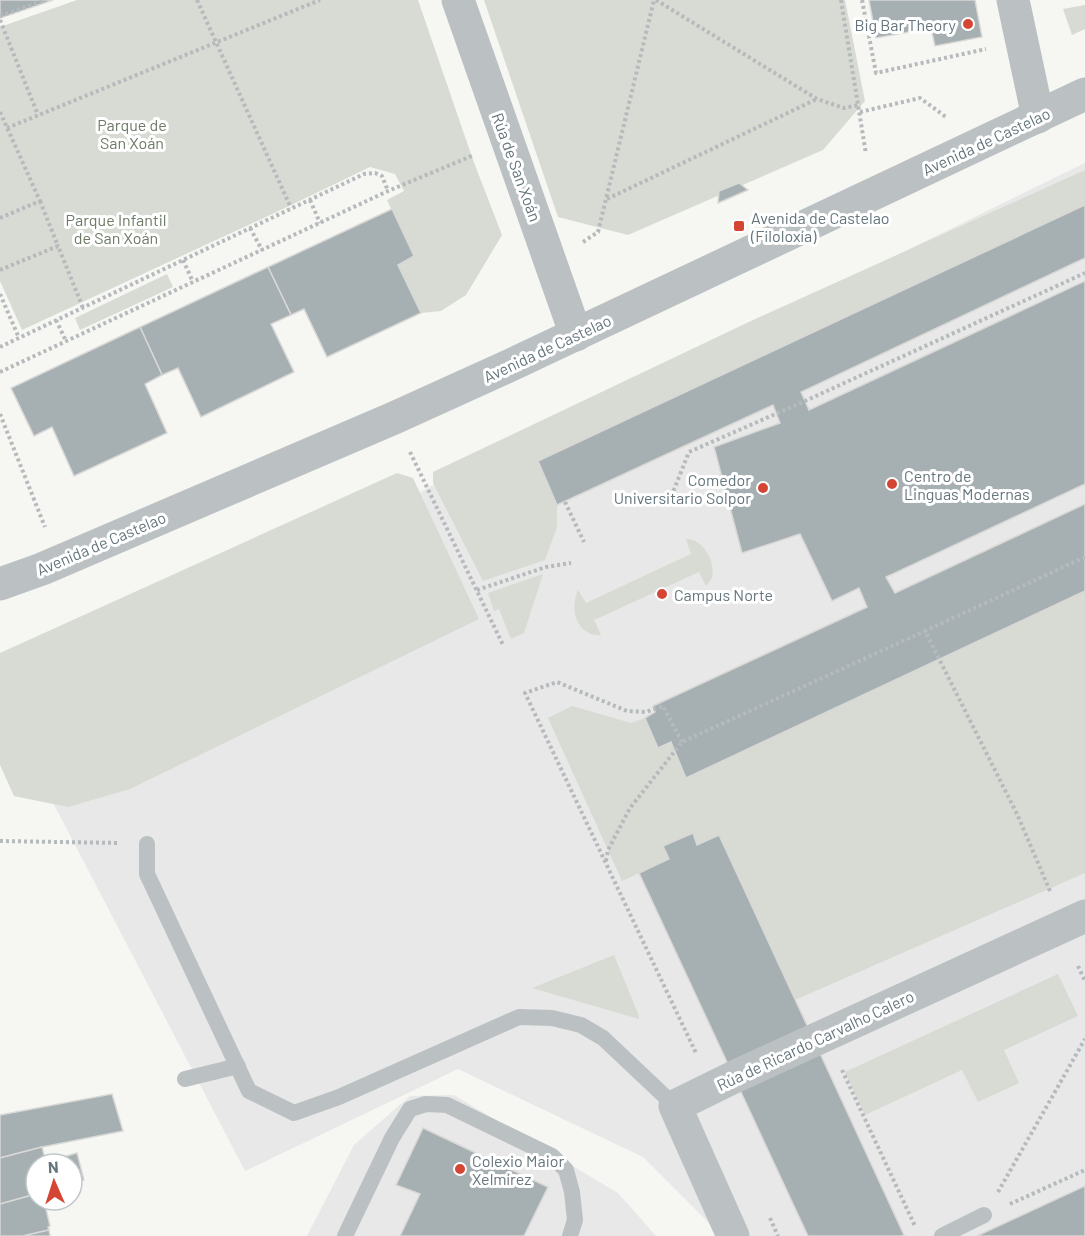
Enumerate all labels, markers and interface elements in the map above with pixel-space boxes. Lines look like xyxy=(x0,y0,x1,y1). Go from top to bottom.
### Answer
place label: Big Bar Theory xyxy=(854,15,957,34)
marker: Big Bar Theory xyxy=(961,17,975,31)
street label: Avenida de Castelao xyxy=(919,103,1053,179)
street label: Rúa de San Xoán xyxy=(489,110,545,224)
park label: Parque de San Xoán xyxy=(97,115,167,152)
place label: Avenida de Castelao (Filoloxía) xyxy=(750,208,890,245)
park label: Parque Infantil de San Xoán xyxy=(66,210,166,247)
marker: Avenida de Castelao (Filoloxía) xyxy=(732,219,746,233)
street label: Avenida de Castelao xyxy=(480,310,614,386)
place label: Centro de Linguas Modernas xyxy=(904,466,1030,503)
place label: Comedor Universitario Solpor xyxy=(614,470,751,507)
marker: Centro de Linguas Modernas xyxy=(885,477,899,491)
marker: Comedor Universitario Solpor xyxy=(756,481,770,495)
street label: Avenida de Castelao xyxy=(34,507,168,579)
place label: Campus Norte xyxy=(674,585,773,604)
marker: Campus Norte xyxy=(655,587,669,601)
street label: Rúa de Ricardo Carvalho Calero xyxy=(713,986,917,1094)
place label: Colexio Maior Xelmírez xyxy=(472,1151,564,1188)
north arrow xyxy=(24,1152,84,1212)
text: N xyxy=(47,1157,59,1176)
marker: Colexio Maior Xelmírez xyxy=(453,1162,467,1176)

